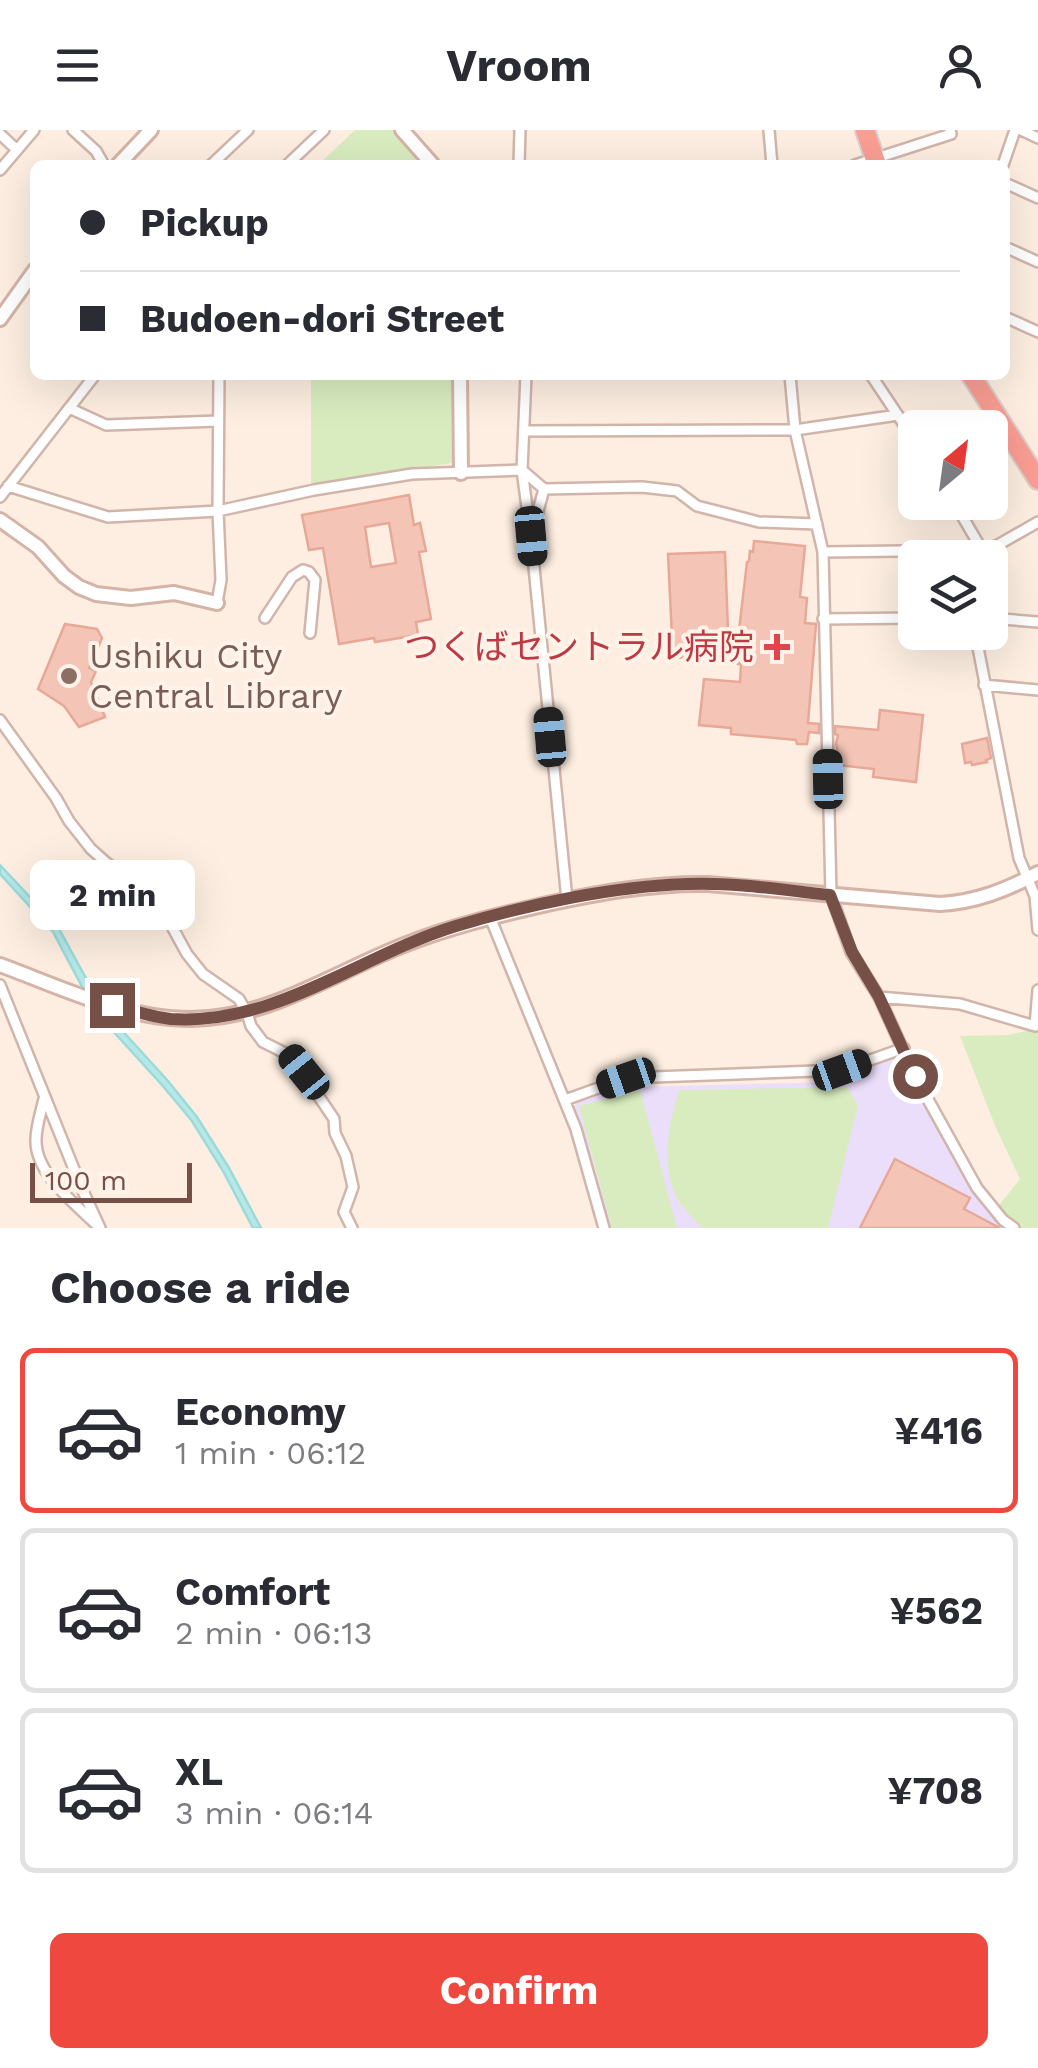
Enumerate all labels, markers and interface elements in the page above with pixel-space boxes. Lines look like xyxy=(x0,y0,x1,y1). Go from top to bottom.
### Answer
icon: menu xyxy=(50,38,105,93)
icon: person xyxy=(933,38,988,93)
text: Vroom xyxy=(446,39,592,92)
text: Pickup xyxy=(140,201,269,245)
text: Budoen-dori Street xyxy=(140,297,504,341)
north arrow xyxy=(898,410,1008,520)
map controls xyxy=(898,410,1008,650)
car xyxy=(513,505,549,567)
button: layers xyxy=(898,540,1008,650)
place label: つくばセントラル病院 xyxy=(404,626,754,668)
marker: つくばセントラル病院 xyxy=(764,634,790,660)
place label: Ushiku City Central Library xyxy=(89,635,342,717)
marker: Ushiku City Central Library xyxy=(58,665,80,687)
car xyxy=(532,706,568,768)
car xyxy=(812,749,844,809)
callout: 2 min xyxy=(29,860,194,930)
text: 2 min xyxy=(69,876,156,914)
route end xyxy=(90,983,135,1028)
car xyxy=(273,1039,335,1105)
car xyxy=(809,1046,875,1094)
car xyxy=(593,1054,659,1102)
route start xyxy=(893,1054,938,1099)
scale bar xyxy=(30,1158,192,1202)
text: 100 m xyxy=(45,1164,127,1197)
text: Choose a ride xyxy=(50,1261,350,1314)
icon: car xyxy=(55,1386,145,1476)
text: Economy xyxy=(175,1390,346,1434)
text: ¥416 xyxy=(894,1409,983,1453)
text: 1 min · 06:12 xyxy=(175,1434,366,1472)
icon: car xyxy=(55,1566,145,1656)
text: Comfort xyxy=(175,1570,330,1614)
text: ¥562 xyxy=(889,1589,983,1633)
text: 2 min · 06:13 xyxy=(175,1614,372,1652)
icon: car xyxy=(55,1746,145,1836)
text: XL xyxy=(175,1750,223,1794)
text: ¥708 xyxy=(887,1769,983,1813)
text: 3 min · 06:14 xyxy=(175,1794,373,1832)
button: Confirm xyxy=(50,1933,988,2048)

